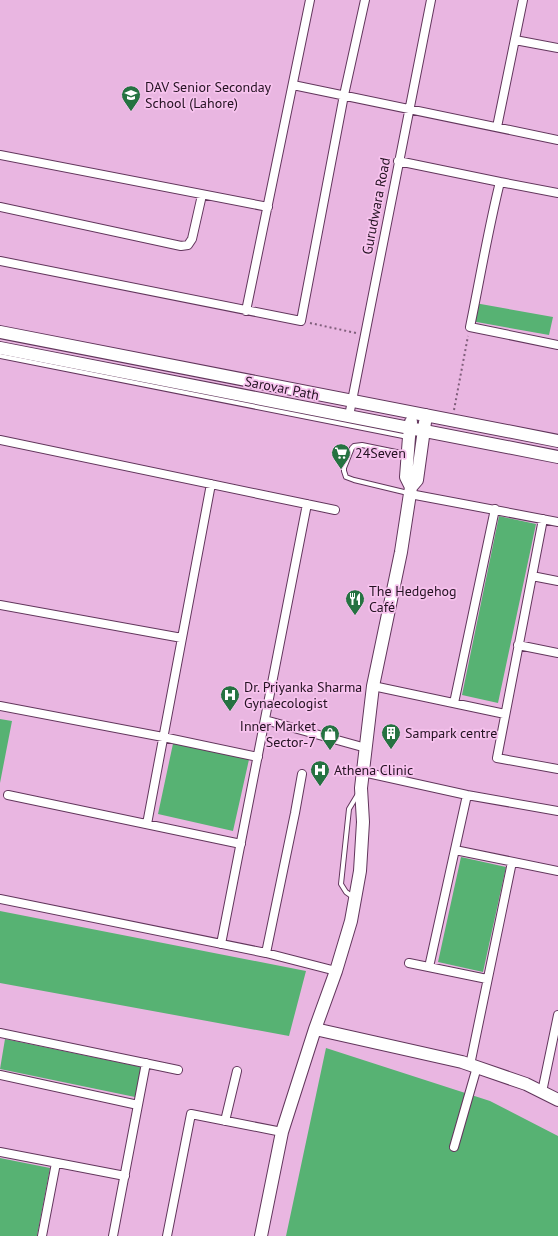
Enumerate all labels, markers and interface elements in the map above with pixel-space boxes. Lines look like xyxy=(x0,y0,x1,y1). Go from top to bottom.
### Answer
place label: DAV Senior Seconday School (Lahore) xyxy=(145,78,272,112)
school or university icon: DAV Senior Seconday School (Lahore) xyxy=(120,84,142,112)
street label: Gurudwara Road xyxy=(358,156,394,256)
street label: Sarovar Path xyxy=(243,372,321,404)
supermarket icon: 24Seven xyxy=(330,442,352,470)
place label: 24Seven xyxy=(355,444,406,462)
place label: The Hedgehog Café xyxy=(369,582,457,616)
restaurant icon: The Hedgehog Café xyxy=(344,588,366,616)
place label: Dr. Priyanka Sharma Gynaecologist xyxy=(244,678,362,712)
hospital icon: Dr. Priyanka Sharma Gynaecologist xyxy=(219,684,241,712)
place label: Inner Market Sector-7 xyxy=(240,717,316,751)
building icon: Sampark centre xyxy=(380,722,402,750)
shop icon: Inner Market Sector-7 xyxy=(319,723,341,751)
place label: Sampark centre xyxy=(405,724,497,742)
hospital icon: Athena Clinic xyxy=(309,759,331,787)
place label: Athena Clinic xyxy=(334,761,413,779)

